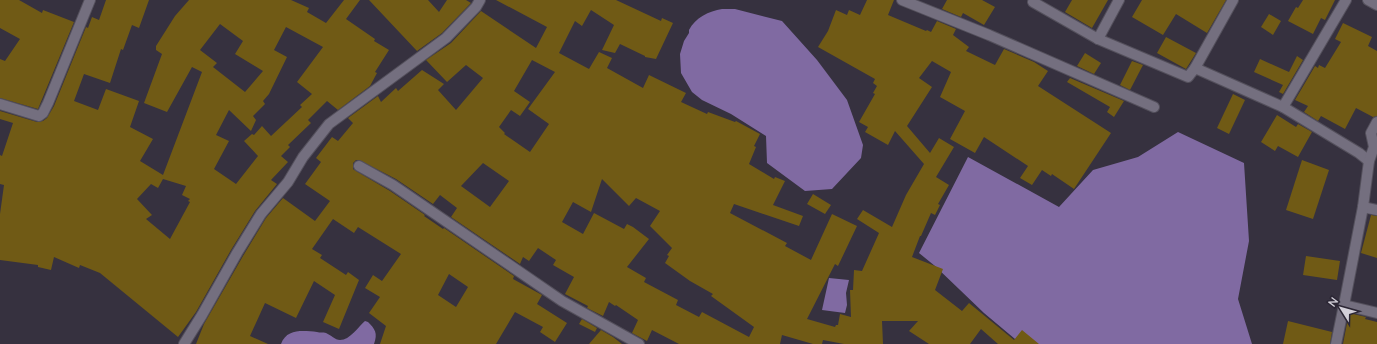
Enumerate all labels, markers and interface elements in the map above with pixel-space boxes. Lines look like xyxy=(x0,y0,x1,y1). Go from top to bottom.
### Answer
north arrow xyxy=(1321,288,1361,328)
text: N xyxy=(1325,294,1340,309)

